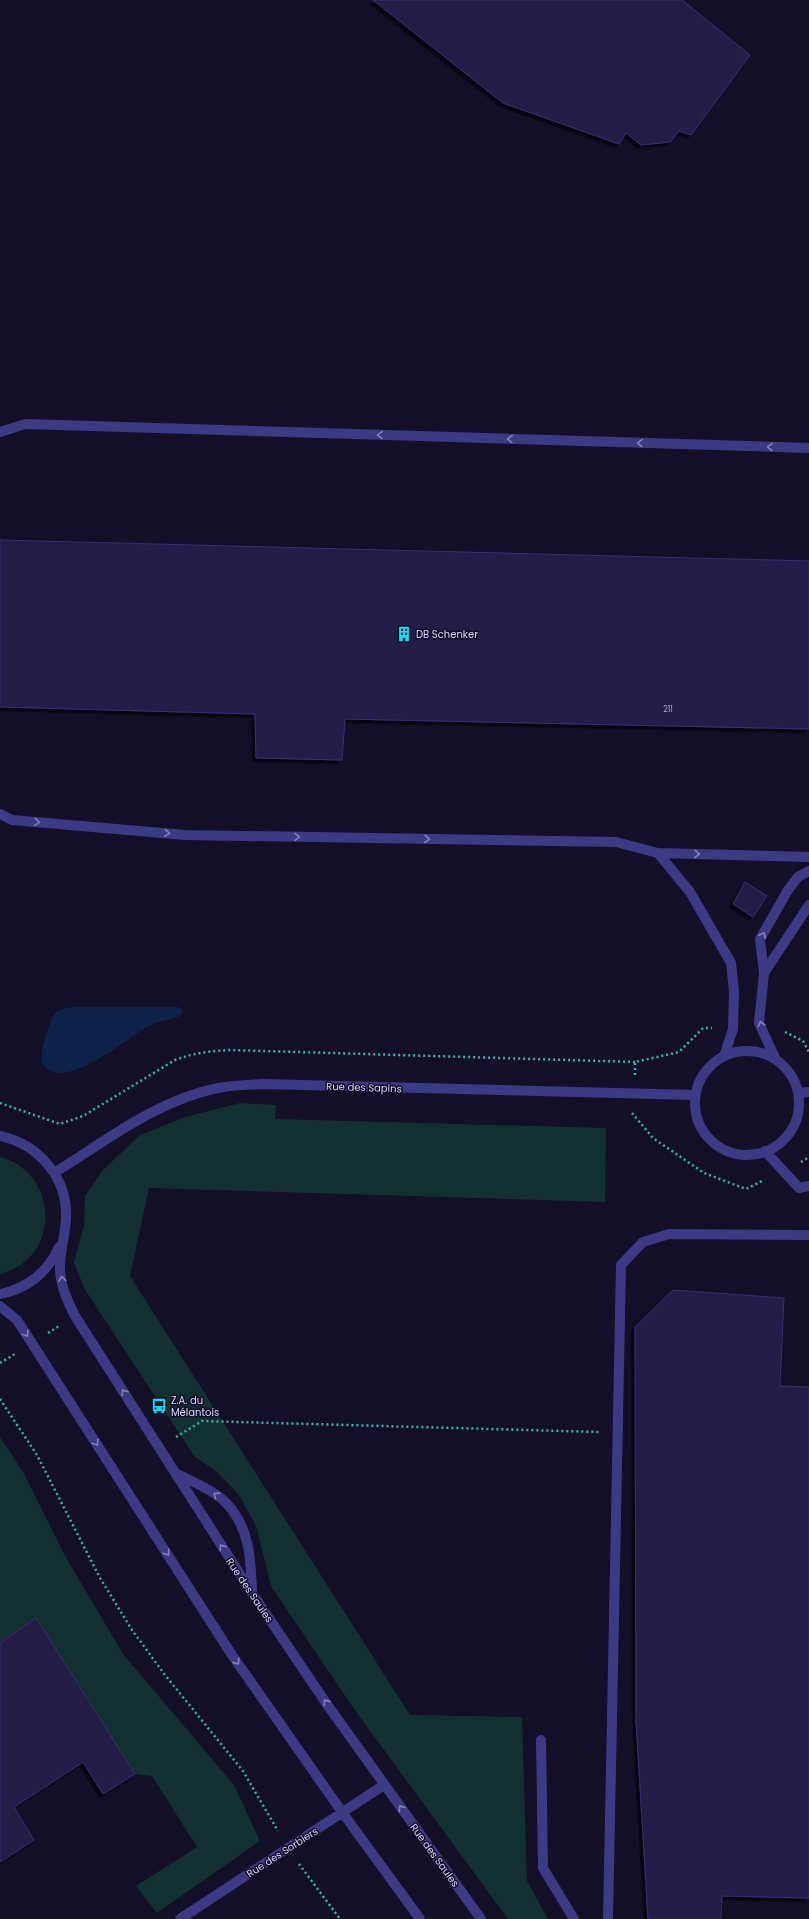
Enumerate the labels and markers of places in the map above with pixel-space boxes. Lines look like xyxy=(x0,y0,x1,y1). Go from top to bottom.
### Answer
building icon: DB Schenker xyxy=(395,625,413,643)
place label: DB Schenker xyxy=(416,627,478,642)
place label: Z.A. du Mélantois xyxy=(171,1393,219,1420)
bus stop icon: Z.A. du Mélantois xyxy=(150,1397,168,1415)

